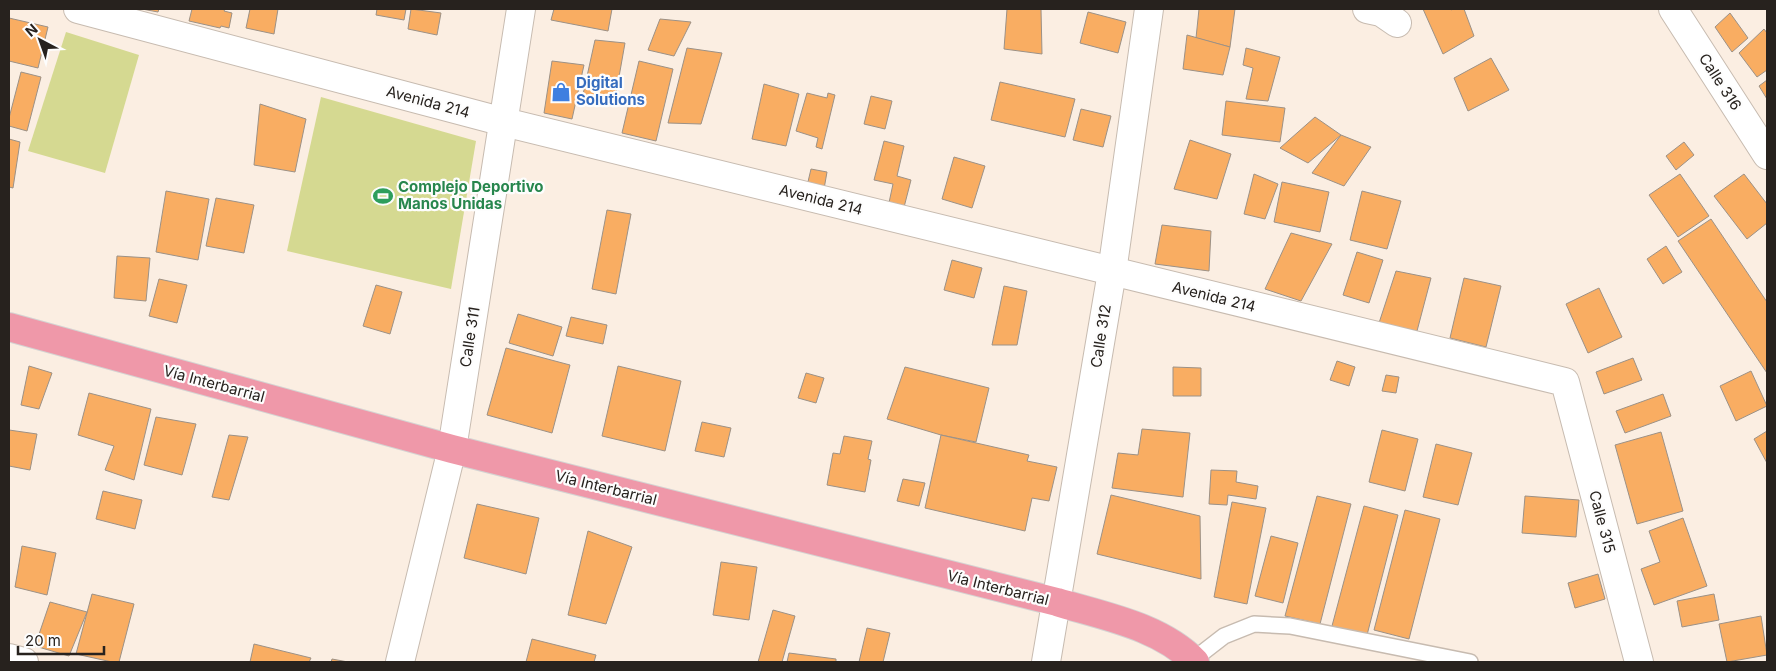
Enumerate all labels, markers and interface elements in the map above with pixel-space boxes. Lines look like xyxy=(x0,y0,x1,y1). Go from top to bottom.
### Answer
north arrow xyxy=(15,15,65,65)
text: N xyxy=(22,20,41,40)
street label: Calle 316 xyxy=(1695,50,1746,114)
place label: Digital Solutions xyxy=(576,73,645,109)
street label: Avenida 214 xyxy=(384,81,472,122)
shop icon: Digital Solutions xyxy=(550,81,572,103)
place label: Complejo Deportivo Manos Unidas xyxy=(398,177,544,213)
street label: Avenida 214 xyxy=(777,180,865,219)
sports icon: Complejo Deportivo Manos Unidas xyxy=(372,185,394,207)
street label: Avenida 214 xyxy=(1170,277,1258,316)
street label: Calle 312 xyxy=(1086,303,1115,369)
street label: Calle 311 xyxy=(455,305,484,369)
street label: Vía Interbarrial xyxy=(161,361,267,406)
street label: Vía Interbarrial xyxy=(553,466,659,509)
street label: Calle 315 xyxy=(1585,488,1620,555)
street label: Vía Interbarrial xyxy=(945,566,1051,609)
scale bar xyxy=(18,624,104,656)
text: 20 m xyxy=(25,631,61,650)

